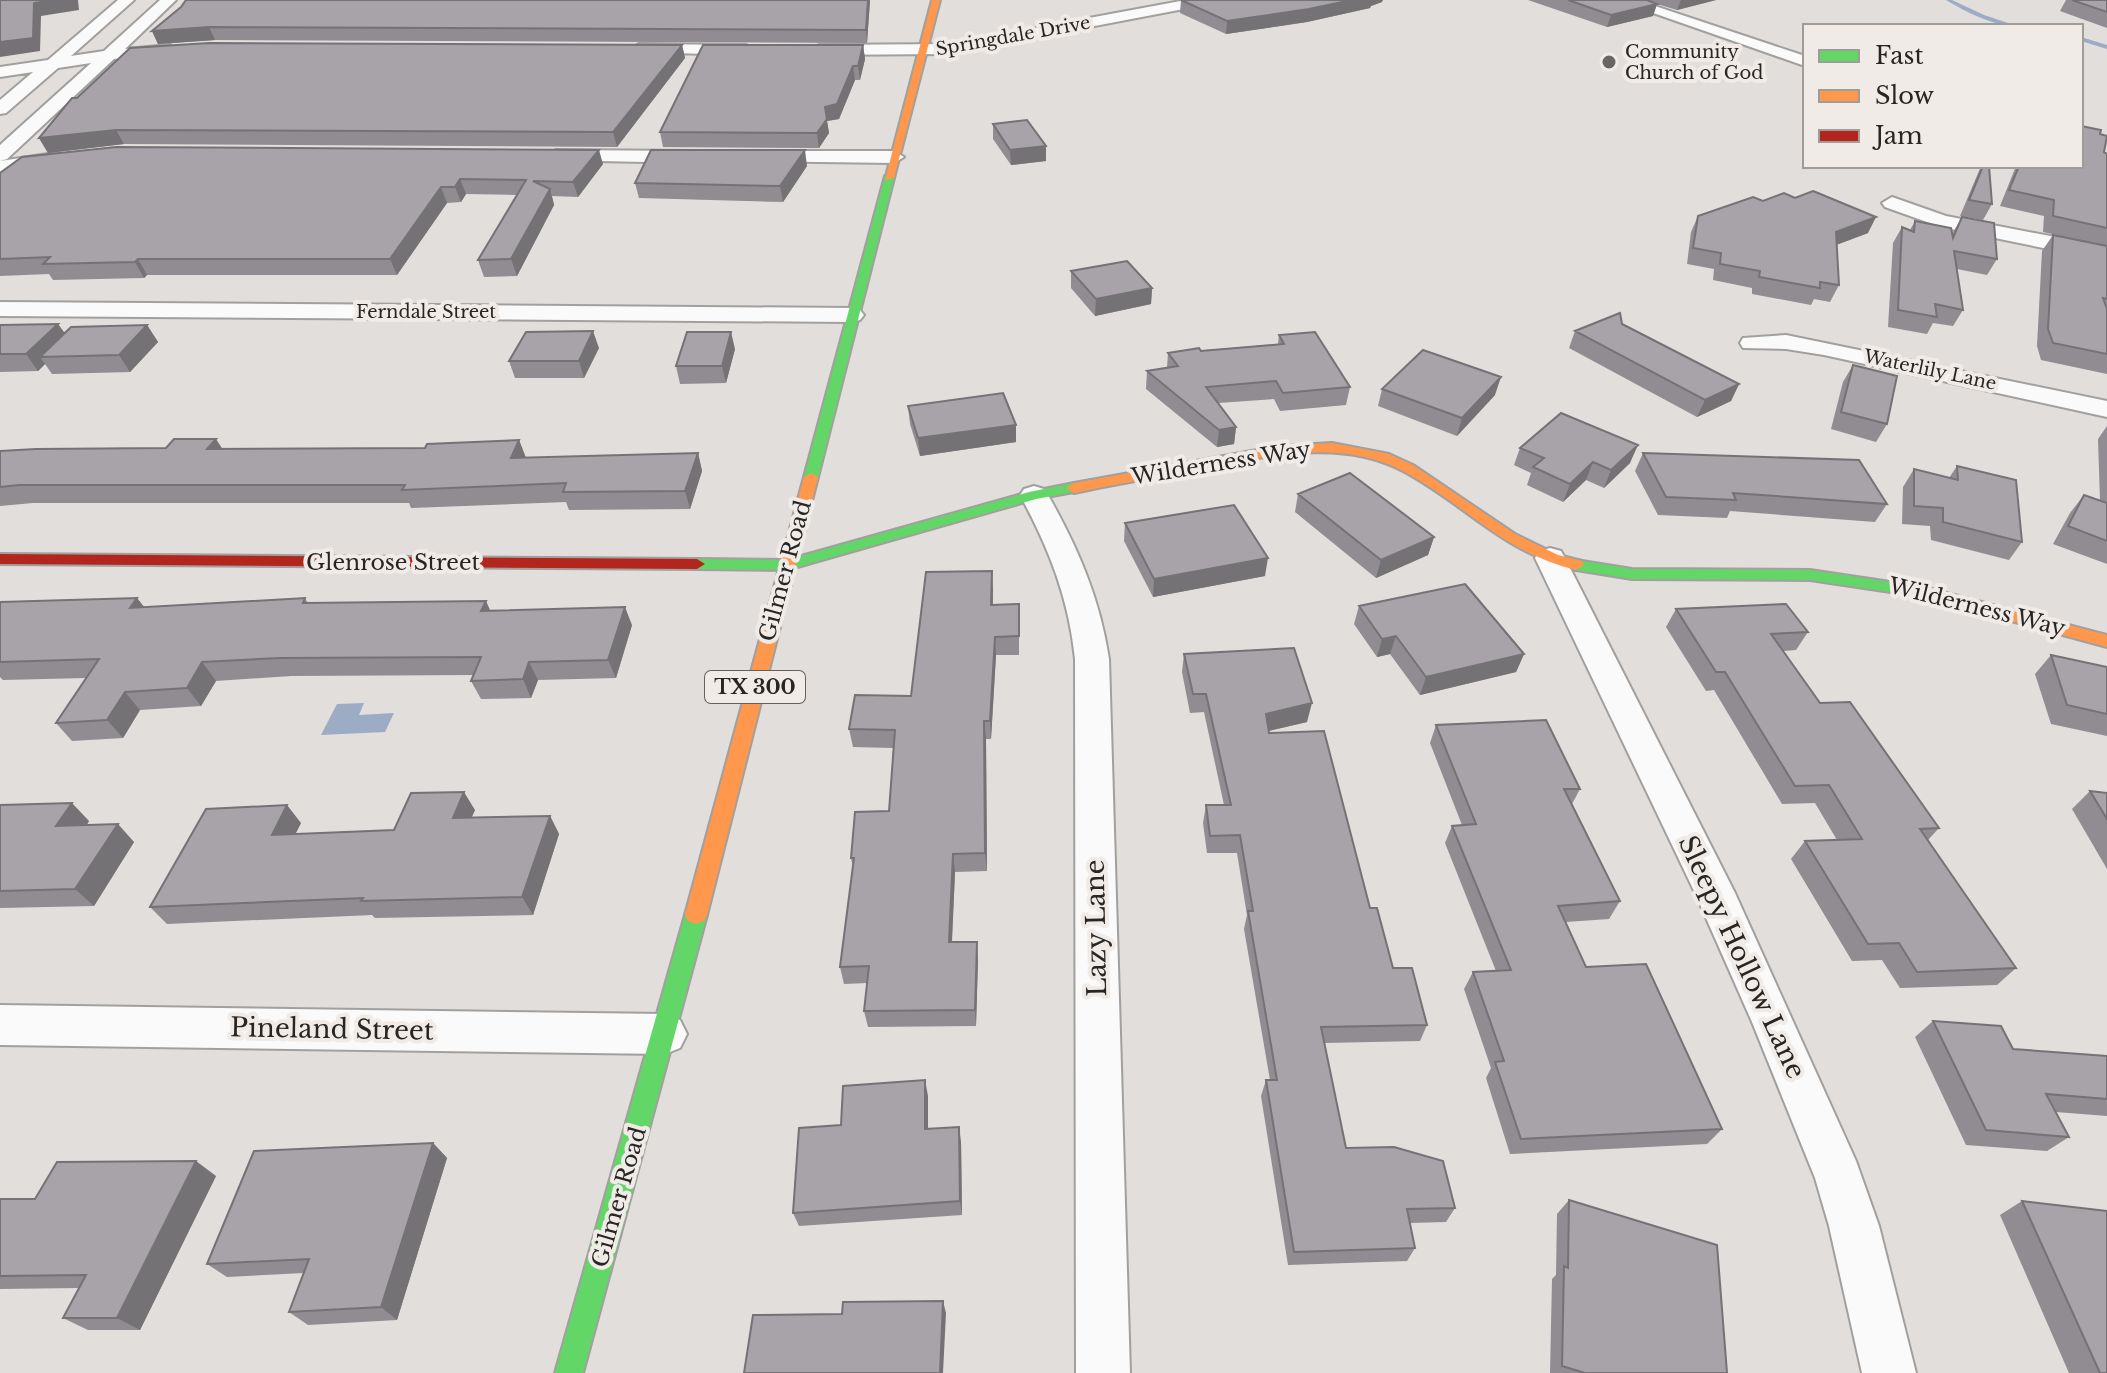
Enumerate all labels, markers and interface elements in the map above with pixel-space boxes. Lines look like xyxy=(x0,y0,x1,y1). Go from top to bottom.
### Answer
street label: Springdale Drive xyxy=(934,12,1092,60)
legend xyxy=(1803,24,2083,168)
place label: Community Church of God xyxy=(1625,41,1763,84)
text: Fast xyxy=(1875,41,1923,70)
marker: Community Church of God xyxy=(1600,53,1618,71)
text: Slow xyxy=(1875,81,1934,110)
text: Jam xyxy=(1872,121,1923,150)
street label: Ferndale Street xyxy=(356,301,496,323)
street label: Waterlily Lane xyxy=(1861,345,1998,395)
street label: Wilderness Way xyxy=(1128,435,1313,491)
street label: Gilmer Road xyxy=(753,497,817,644)
street label: Glenrose Street xyxy=(306,549,481,576)
street label: Wilderness Way xyxy=(1885,572,2068,642)
road number: TX 300 xyxy=(705,671,805,703)
street label: Sleepy Hollow Lane xyxy=(1672,830,1812,1084)
street label: Lazy Lane xyxy=(1079,859,1113,997)
street label: Pineland Street xyxy=(230,1011,434,1047)
street label: Gilmer Road xyxy=(586,1124,652,1270)

